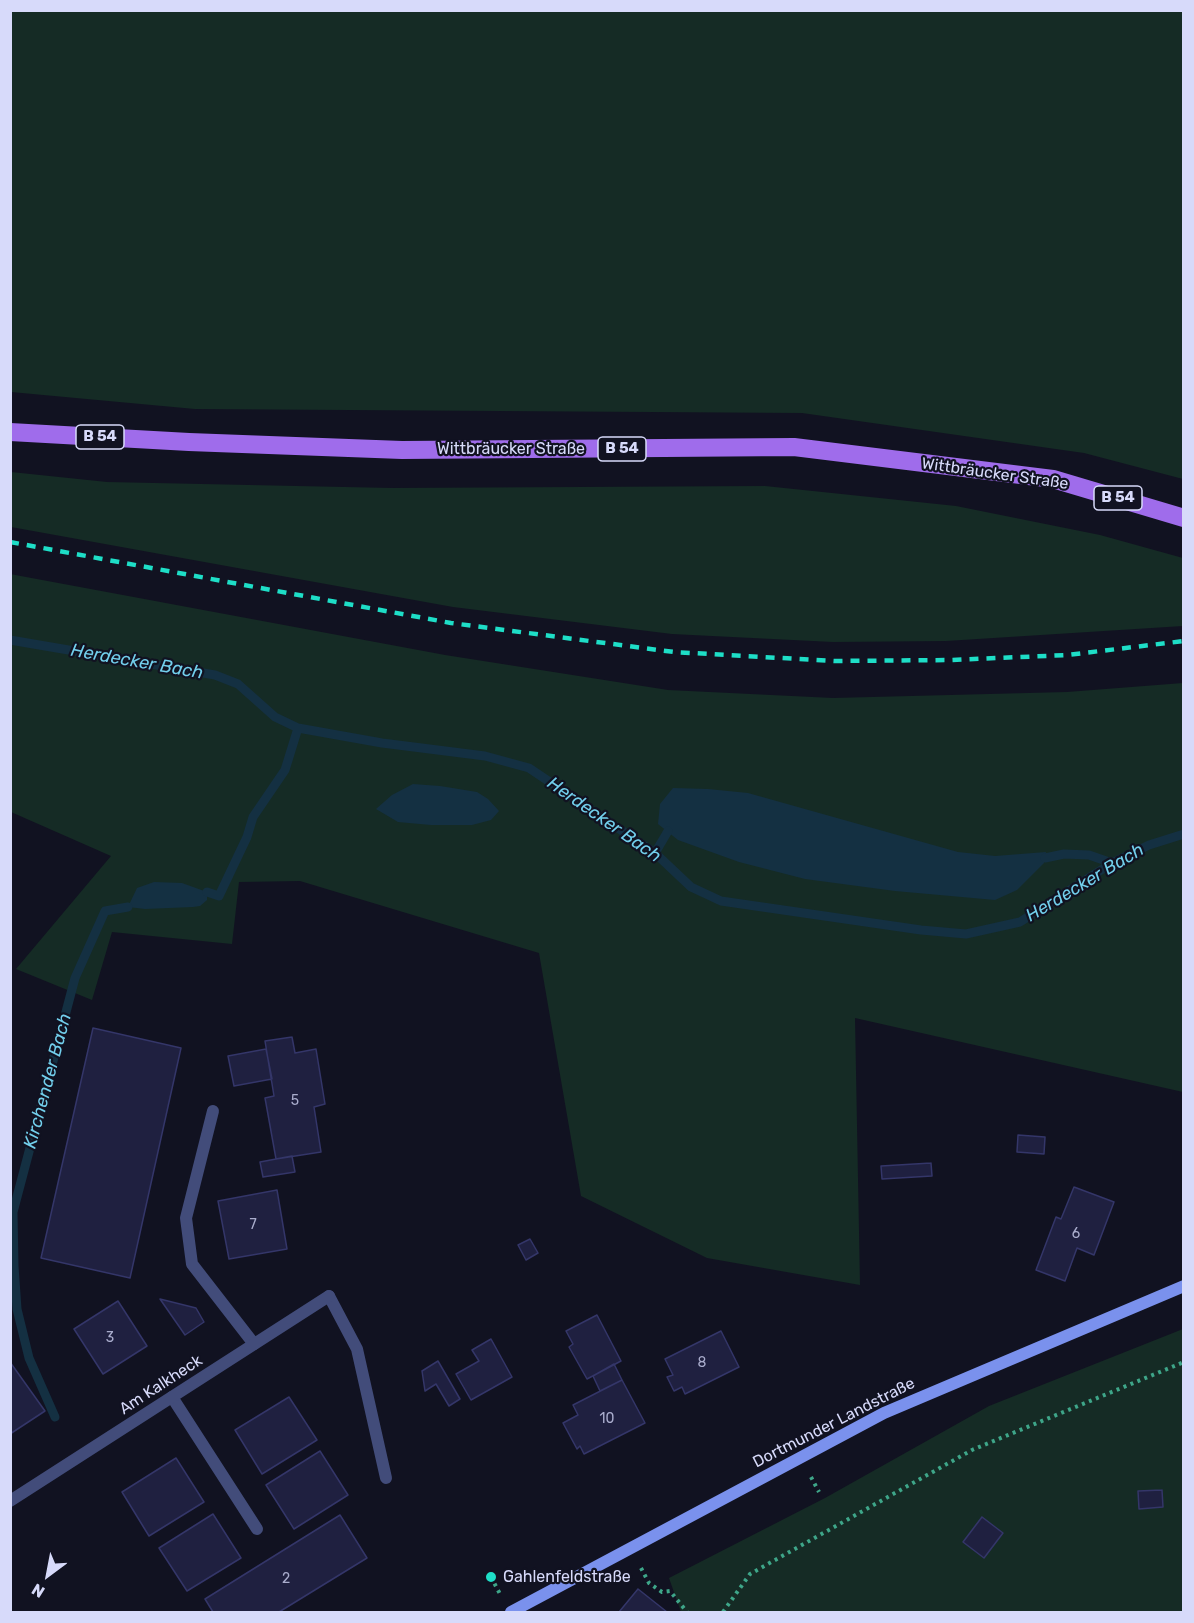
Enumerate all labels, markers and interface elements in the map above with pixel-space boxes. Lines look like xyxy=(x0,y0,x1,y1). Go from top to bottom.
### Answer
road number: B 54 xyxy=(76,425,124,449)
road number: B 54 xyxy=(598,437,646,461)
street label: Wittbräucker Straße xyxy=(437,439,585,459)
street label: Wittbräucker Straße xyxy=(920,454,1070,494)
road number: B 54 xyxy=(1094,486,1142,510)
water label: Herdecker Bach xyxy=(69,640,205,684)
water label: Herdecker Bach xyxy=(543,773,665,867)
water label: Herdecker Bach xyxy=(1022,839,1148,927)
water label: Kirchender Bach xyxy=(20,1011,76,1151)
house number: 5 xyxy=(291,1093,299,1109)
house number: 7 xyxy=(249,1217,257,1233)
house number: 6 xyxy=(1072,1226,1080,1242)
house number: 3 xyxy=(106,1330,114,1346)
street label: Am Kalkheck xyxy=(116,1351,206,1419)
house number: 8 xyxy=(698,1355,706,1371)
street label: Dortmunder Landstraße xyxy=(750,1374,918,1472)
house number: 10 xyxy=(600,1411,614,1427)
north arrow xyxy=(18,1545,78,1605)
place label: Gahlenfeldstraße xyxy=(503,1567,631,1587)
marker: Gahlenfeldstraße xyxy=(484,1570,498,1584)
house number: 2 xyxy=(282,1571,290,1587)
text: N xyxy=(28,1580,48,1602)

